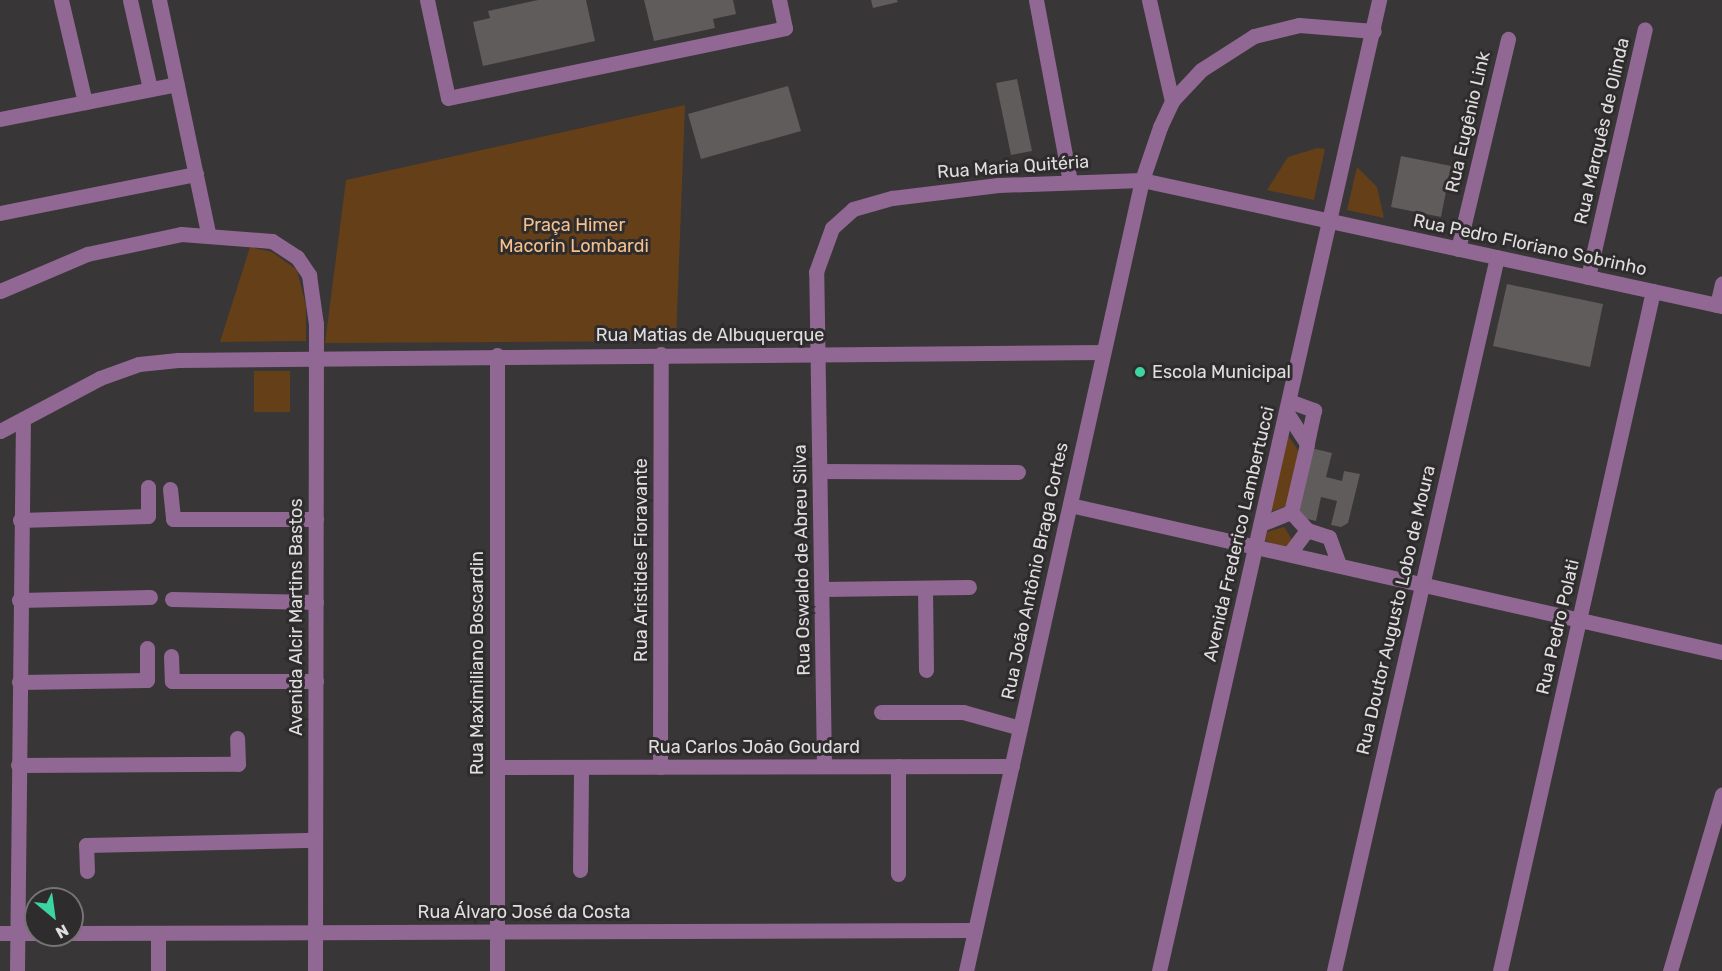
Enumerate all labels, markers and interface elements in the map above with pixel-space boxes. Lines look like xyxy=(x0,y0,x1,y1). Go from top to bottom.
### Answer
street label: Rua Marquês de Olinda xyxy=(1570,36,1634,226)
street label: Rua Eugênio Link xyxy=(1441,49,1495,195)
street label: Rua Maria Quitéria xyxy=(936,151,1090,183)
street label: Rua Pedro Floriano Sobrinho xyxy=(1411,210,1649,280)
park label: Praça Himer Macorin Lombardi xyxy=(499,215,649,258)
street label: Rua Matias de Albuquerque xyxy=(595,324,825,346)
place label: Escola Municipal xyxy=(1152,361,1291,383)
marker: Escola Municipal xyxy=(1133,365,1147,379)
street label: Avenida Frederico Lambertucci xyxy=(1199,404,1279,664)
street label: Rua João Antônio Braga Cortes xyxy=(997,440,1073,702)
street label: Rua Oswaldo de Abreu Silva xyxy=(789,444,815,676)
street label: Rua Aristides Fioravante xyxy=(630,458,652,662)
street label: Rua Doutor Augusto Lobo de Moura xyxy=(1352,463,1440,757)
street label: Avenida Alcir Martins Bastos xyxy=(285,498,307,736)
street label: Rua Maximiliano Boscardin xyxy=(466,551,488,775)
street label: Rua Pedro Polati xyxy=(1532,557,1584,697)
street label: Rua Carlos João Goudard xyxy=(648,736,860,758)
north arrow xyxy=(24,887,84,947)
street label: Rua Álvaro José da Costa xyxy=(417,901,631,923)
text: N xyxy=(52,920,72,943)

